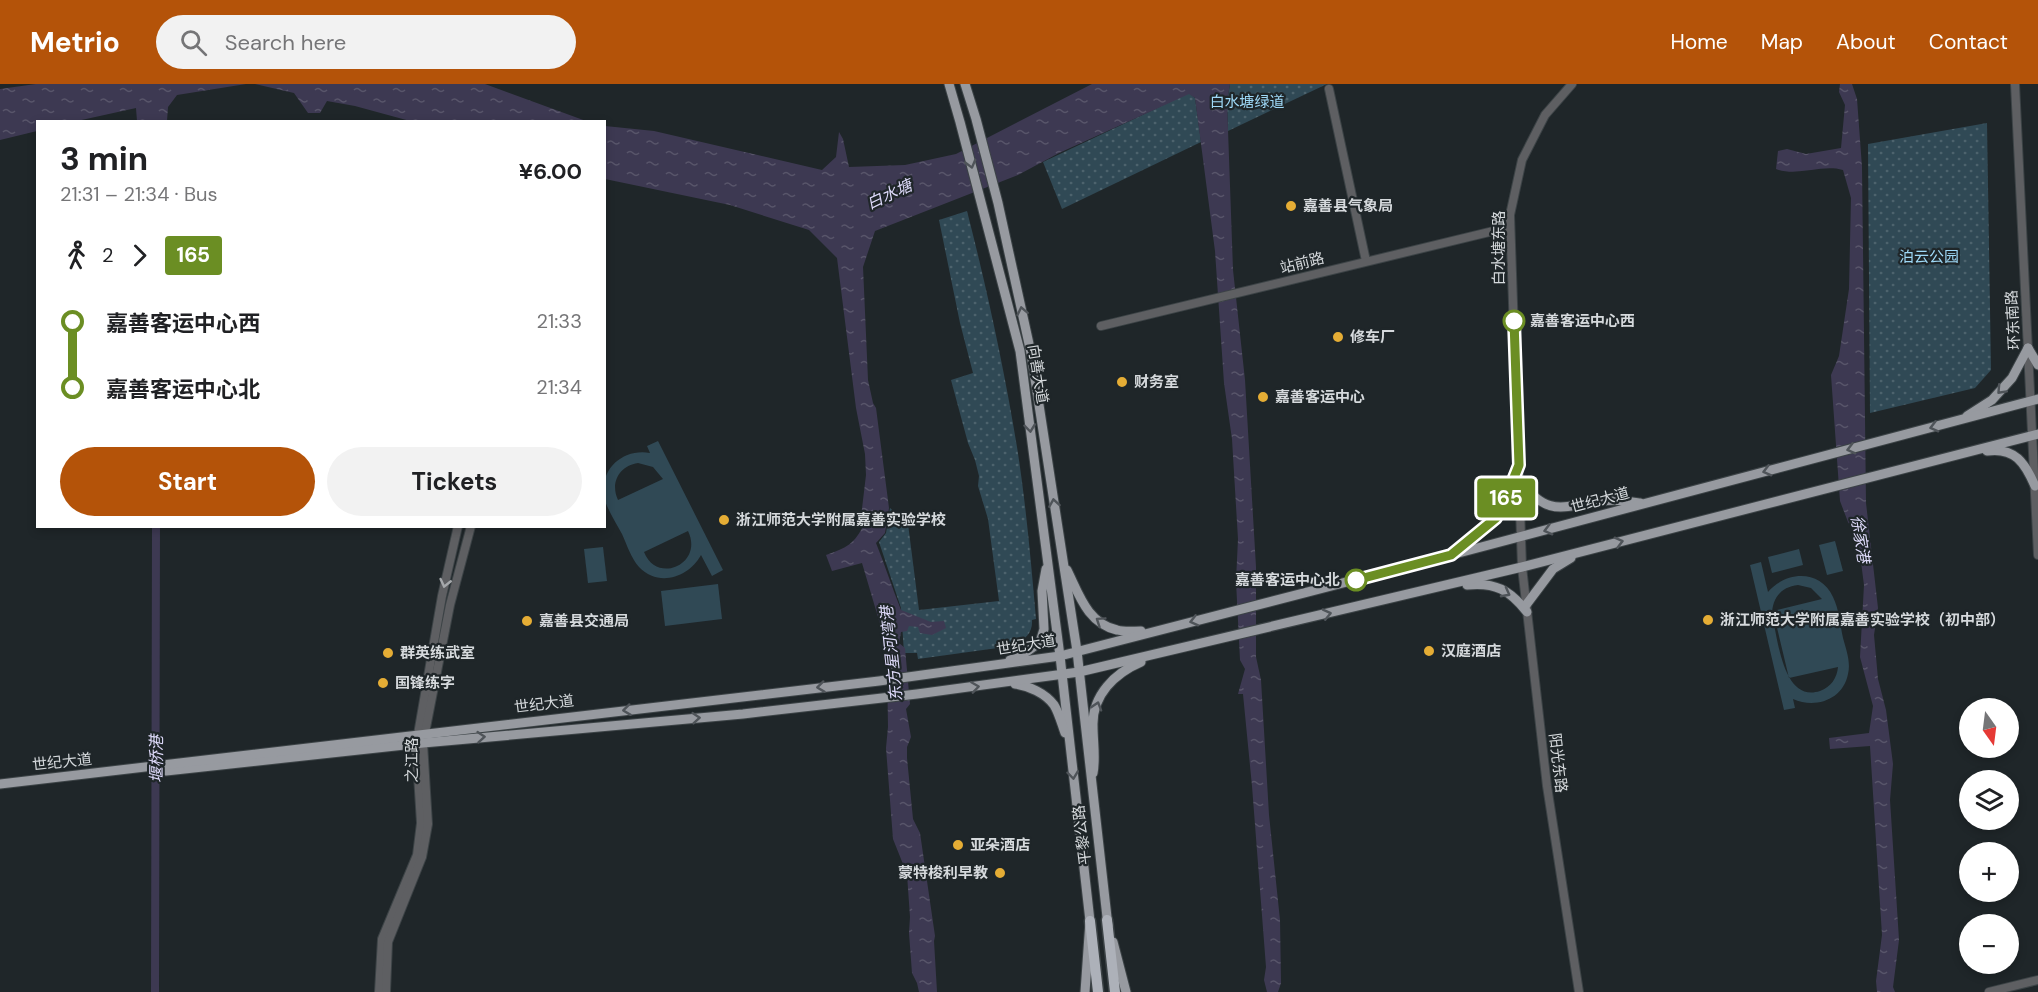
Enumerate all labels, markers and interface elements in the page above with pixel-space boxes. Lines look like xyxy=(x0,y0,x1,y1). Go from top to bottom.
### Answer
search box xyxy=(156,15,576,69)
text: Metrio xyxy=(30,24,120,61)
icon: search xyxy=(177,26,210,59)
text: Search here xyxy=(225,28,346,57)
text: Home xyxy=(1670,28,1728,56)
text: Map xyxy=(1761,28,1803,56)
text: About xyxy=(1836,28,1896,56)
text: Contact xyxy=(1929,28,2008,56)
park label: 白水塘绿道 xyxy=(1209,92,1285,112)
text: 3 min xyxy=(60,137,148,180)
text: ¥6.00 xyxy=(519,157,582,186)
one-way arrow xyxy=(964,159,977,169)
water label: 白水塘 xyxy=(863,174,918,214)
text: 21:31 – 21:34 · Bus xyxy=(60,181,217,207)
place label: 嘉善县气象局 xyxy=(1303,196,1393,216)
marker: 嘉善县气象局 xyxy=(1284,199,1298,213)
street label: 白水塘东路 xyxy=(1489,210,1509,286)
icon: walk xyxy=(60,239,93,272)
icon: forward xyxy=(123,239,156,272)
text: 165 xyxy=(177,241,210,269)
text: 2 xyxy=(102,242,114,268)
park label: 泊云公园 xyxy=(1899,247,1959,267)
street label: 站前路 xyxy=(1278,248,1326,278)
street label: 环东南路 xyxy=(2001,290,2025,350)
one-way arrow xyxy=(1016,306,1029,316)
text: 21:33 xyxy=(537,308,582,334)
text: 嘉善客运中心西 xyxy=(106,309,260,338)
marker: 嘉善客运中心西 xyxy=(1503,310,1525,332)
place label: 嘉善客运中心西 xyxy=(1530,311,1635,331)
place label: 修车厂 xyxy=(1350,327,1395,347)
marker: 修车厂 xyxy=(1331,330,1345,344)
street label: 向善大道 xyxy=(1023,343,1053,405)
place label: 财务室 xyxy=(1134,372,1179,392)
text: 21:34 xyxy=(536,374,582,400)
text: 嘉善客运中心北 xyxy=(106,375,260,404)
marker: 财务室 xyxy=(1115,375,1129,389)
one-way arrow xyxy=(1997,383,2008,394)
place label: 嘉善客运中心 xyxy=(1275,387,1365,407)
marker: 嘉善客运中心 xyxy=(1256,390,1270,404)
one-way arrow xyxy=(1929,420,1940,432)
one-way arrow xyxy=(1024,423,1036,432)
one-way arrow xyxy=(1847,442,1857,454)
button: Start xyxy=(60,447,315,516)
button: Tickets xyxy=(327,447,582,516)
one-way arrow xyxy=(1762,464,1772,477)
line badge: 165 xyxy=(1472,478,1540,518)
street label: 世纪大道 xyxy=(1568,483,1632,517)
text: 165 xyxy=(1489,484,1523,512)
one-way arrow xyxy=(1048,499,1061,509)
place label: 浙江师范大学附属嘉善实验学校 xyxy=(736,510,946,530)
marker: 浙江师范大学附属嘉善实验学校 xyxy=(717,513,731,527)
water label: 徐家港 xyxy=(1846,514,1875,566)
one-way arrow xyxy=(1543,522,1553,535)
one-way arrow xyxy=(1613,537,1624,549)
marker: 嘉善客运中心北 xyxy=(1345,569,1367,591)
place label: 嘉善客运中心北 xyxy=(1235,570,1340,590)
one-way arrow xyxy=(439,578,452,588)
one-way arrow xyxy=(1500,586,1510,597)
water label: 东方星河湾港 xyxy=(876,603,907,703)
one-way arrow xyxy=(1322,608,1332,621)
place label: 浙江师范大学附属嘉善实验学校（初中部） xyxy=(1720,610,2005,630)
place label: 嘉善县交通局 xyxy=(539,611,629,631)
one-way arrow xyxy=(1189,613,1199,626)
marker: 浙江师范大学附属嘉善实验学校（初中部） xyxy=(1701,613,1715,627)
marker: 嘉善县交通局 xyxy=(520,614,534,628)
one-way arrow xyxy=(1095,617,1106,628)
street label: 世纪大道 xyxy=(995,630,1057,660)
place label: 汉庭酒店 xyxy=(1441,641,1501,661)
place label: 群英练武室 xyxy=(400,643,475,663)
marker: 汉庭酒店 xyxy=(1422,644,1436,658)
marker: 群英练武室 xyxy=(381,646,395,660)
place label: 国锋练字 xyxy=(395,673,455,693)
marker: 国锋练字 xyxy=(376,676,390,690)
one-way arrow xyxy=(816,681,825,693)
one-way arrow xyxy=(971,681,980,693)
street label: 世纪大道 xyxy=(513,690,575,718)
north arrow xyxy=(1959,698,2019,758)
map controls xyxy=(1959,698,2019,974)
one-way arrow xyxy=(1090,701,1102,712)
one-way arrow xyxy=(622,703,631,715)
one-way arrow xyxy=(692,712,701,725)
one-way arrow xyxy=(477,731,486,744)
street label: 阳光东路 xyxy=(1544,732,1572,794)
water label: 堰桥港 xyxy=(146,733,167,783)
street label: 之江路 xyxy=(402,737,422,783)
street label: 世纪大道 xyxy=(31,749,93,775)
one-way arrow xyxy=(1067,770,1079,779)
button: layers xyxy=(1959,770,2019,830)
street label: 平黎公路 xyxy=(1068,804,1096,866)
place label: 亚朵酒店 xyxy=(970,835,1030,855)
marker: 亚朵酒店 xyxy=(951,838,965,852)
button: + xyxy=(1959,842,2019,902)
place label: 蒙特梭利早教 xyxy=(898,863,988,883)
marker: 蒙特梭利早教 xyxy=(993,866,1007,880)
button: − xyxy=(1959,914,2019,974)

